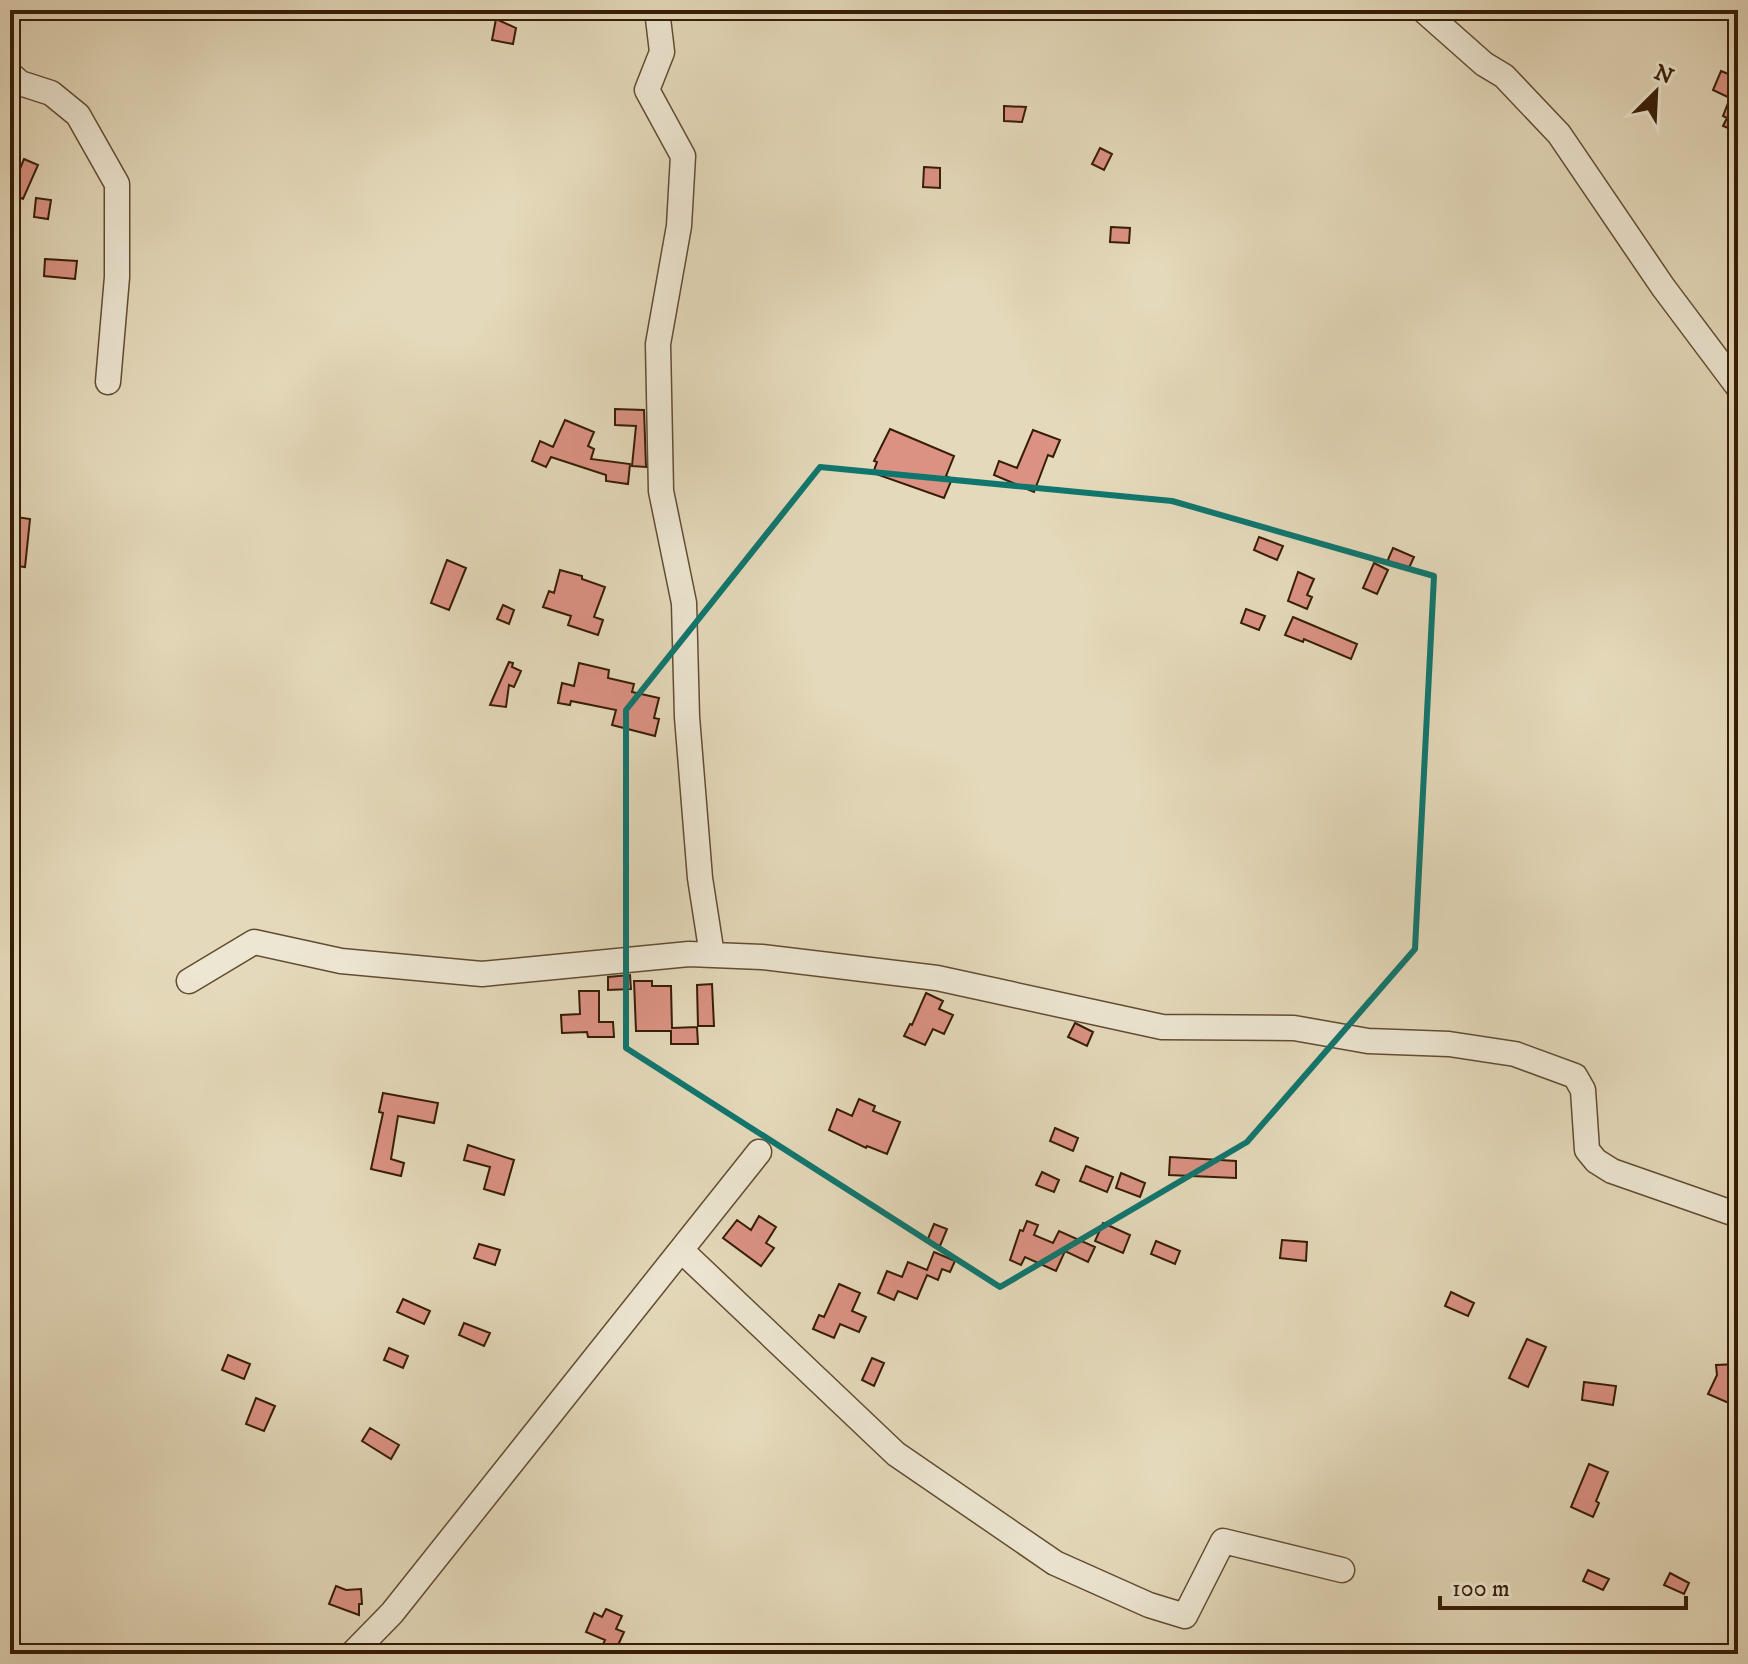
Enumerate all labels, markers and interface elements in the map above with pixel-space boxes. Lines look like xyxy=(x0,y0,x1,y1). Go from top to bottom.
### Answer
north arrow xyxy=(1616,52,1696,132)
text: N xyxy=(1650,59,1677,91)
scale bar xyxy=(1440,1560,1686,1610)
text: 100 m xyxy=(1452,1574,1510,1604)

